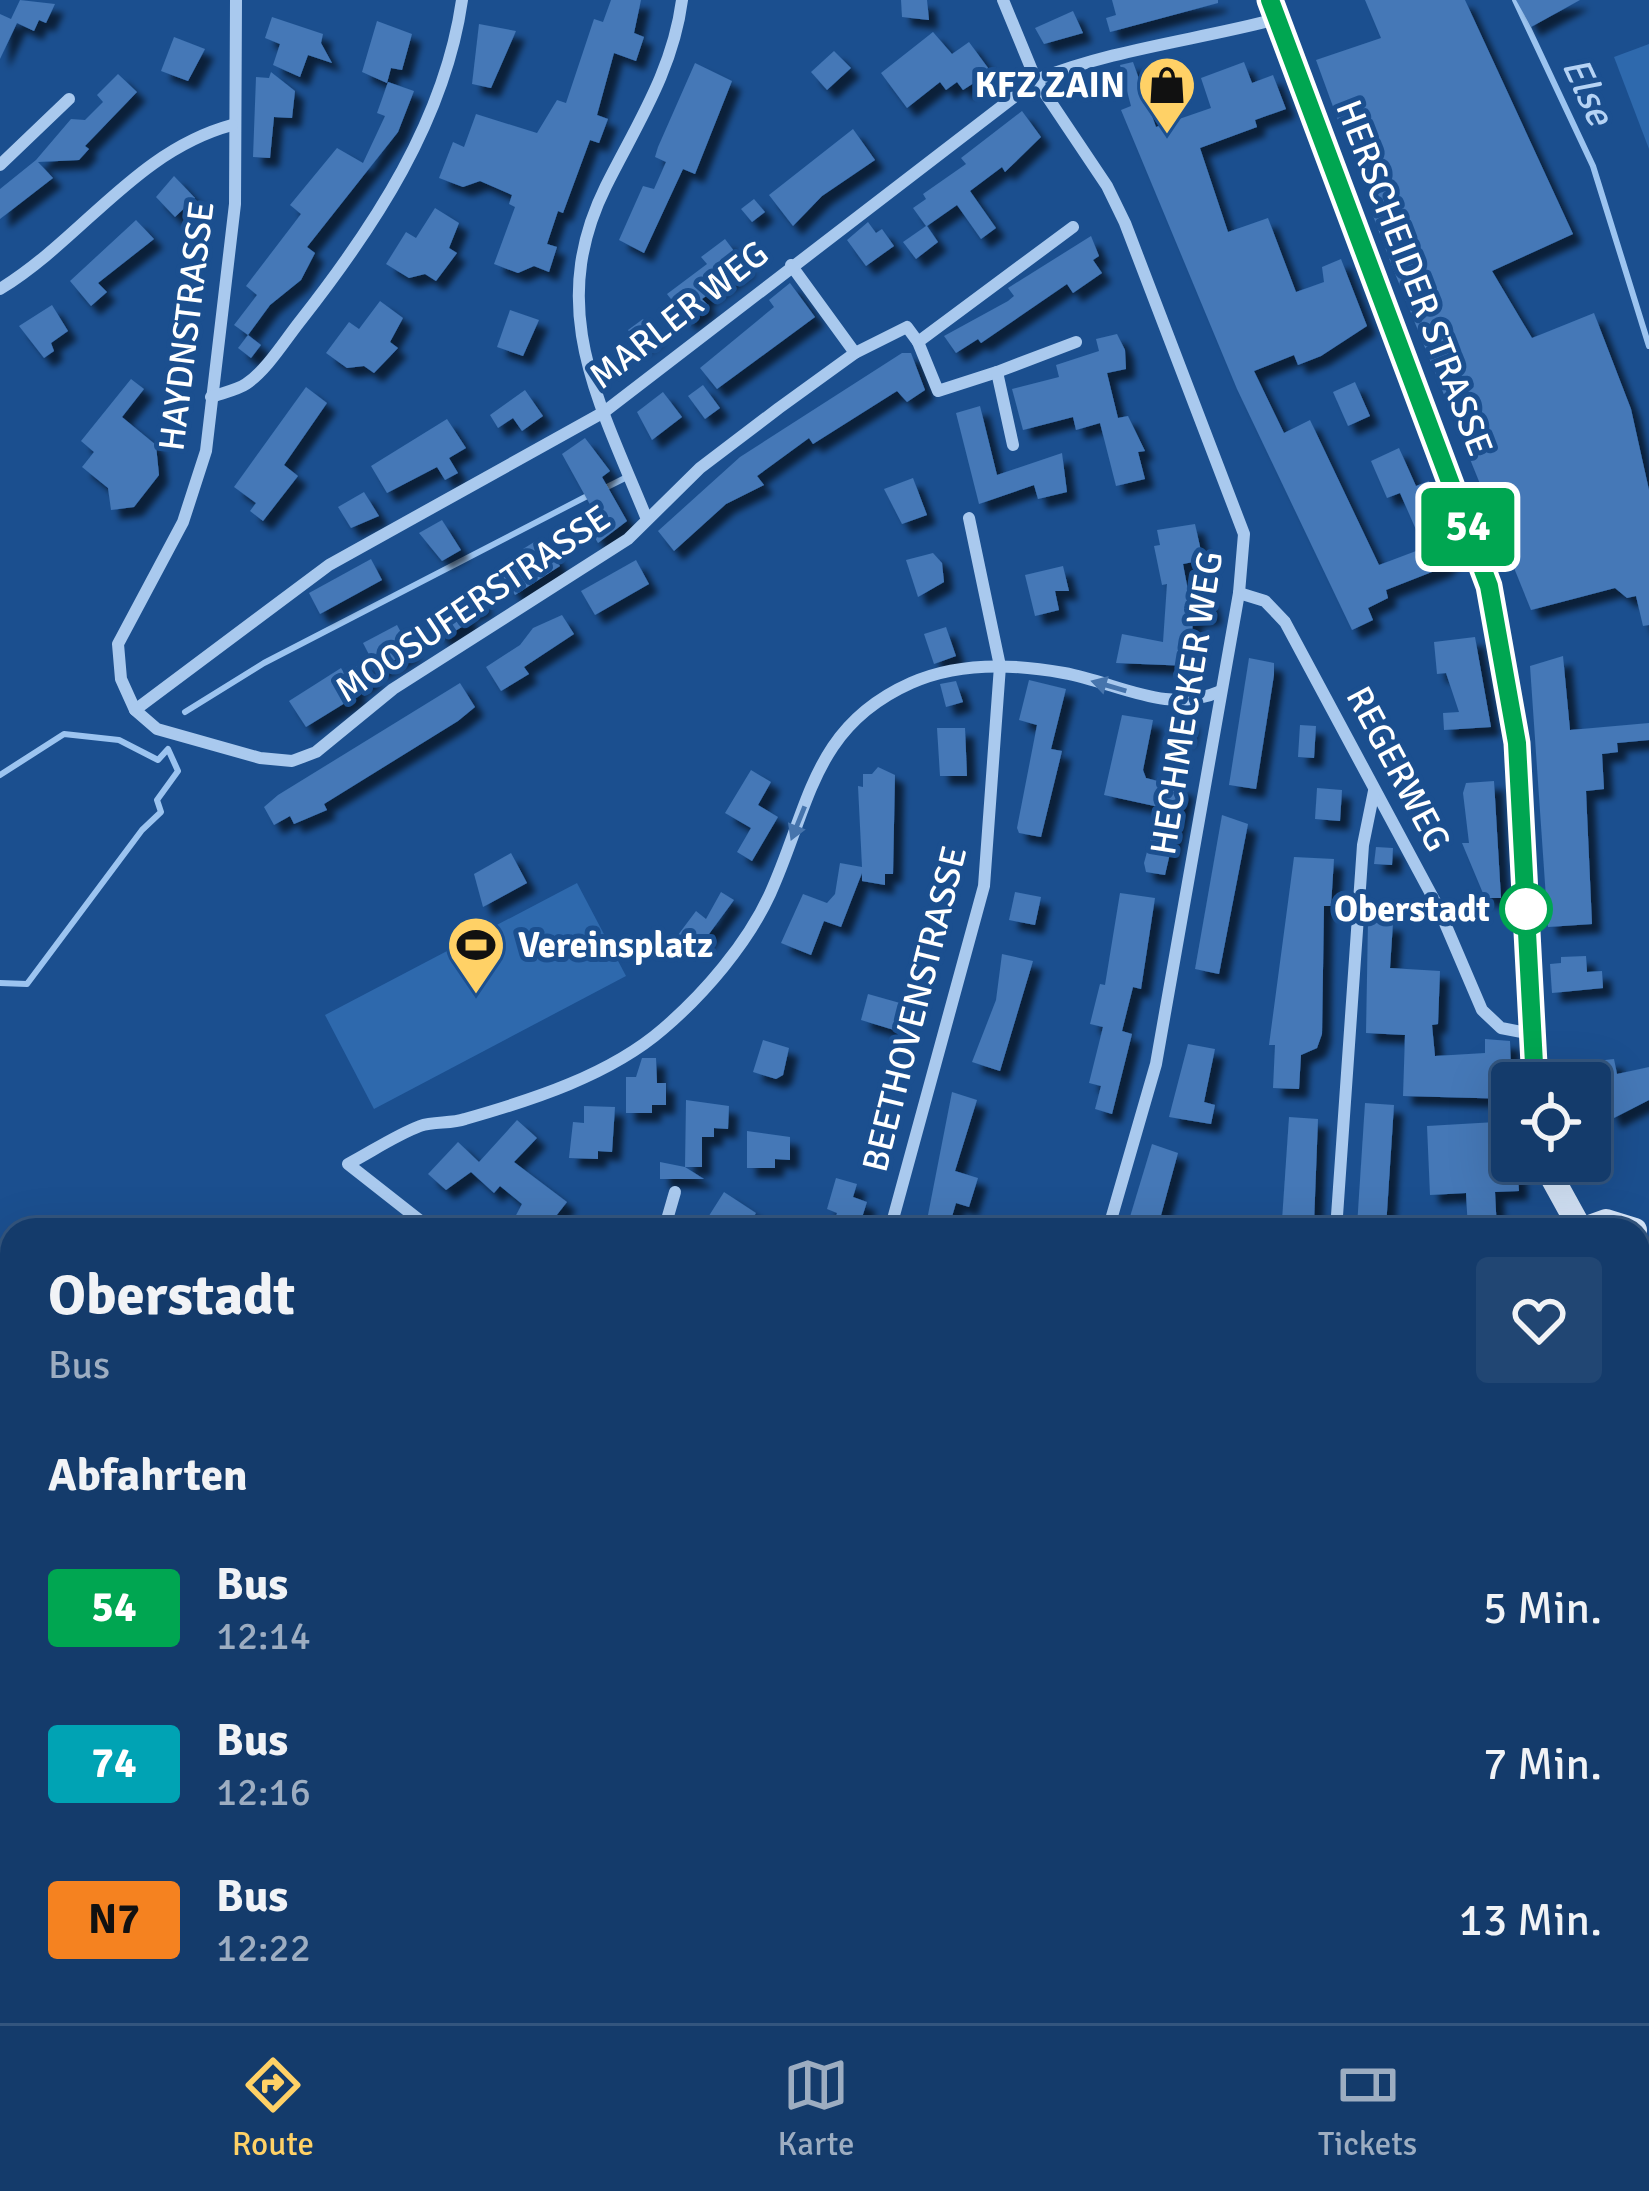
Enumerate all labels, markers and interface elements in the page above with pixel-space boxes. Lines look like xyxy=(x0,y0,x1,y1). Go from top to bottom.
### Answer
water label: Else xyxy=(1551,49,1626,135)
shop icon: KFZ ZAIN xyxy=(1136,54,1198,136)
place label: KFZ ZAIN xyxy=(974,63,1125,108)
street label: HERSCHEIDER STRASSE xyxy=(1325,94,1503,462)
street label: HAYDNSTRASSE xyxy=(149,199,225,453)
street label: MARLER WEG xyxy=(580,231,778,399)
line badge: 54 xyxy=(1414,488,1522,566)
street label: MOOSUFERSTRASSE xyxy=(327,495,619,713)
text: 54 xyxy=(1445,501,1491,552)
street label: HECHMECKER WEG xyxy=(1141,548,1233,858)
one-way arrow xyxy=(1090,675,1127,694)
street label: REGERWEG xyxy=(1336,679,1460,859)
one-way arrow xyxy=(788,806,807,842)
street label: BEETHOVENSTRASSE xyxy=(853,841,977,1177)
marker: Oberstadt xyxy=(1501,884,1551,934)
place label: Oberstadt xyxy=(1334,887,1490,932)
sports icon: Vereinsplatz xyxy=(445,914,507,996)
place label: Vereinsplatz xyxy=(518,923,713,968)
map controls xyxy=(1491,1062,1611,1182)
button: locate xyxy=(1491,1062,1611,1182)
button: heart xyxy=(1476,1257,1602,1383)
text: Oberstadt xyxy=(48,1260,295,1331)
text: Bus xyxy=(48,1341,110,1389)
text: Abfahrten xyxy=(48,1448,248,1503)
text: Bus xyxy=(216,1557,288,1612)
text: 5 Min. xyxy=(1483,1581,1602,1636)
text: 54 xyxy=(91,1582,137,1633)
text: 12:14 xyxy=(216,1612,311,1660)
text: Bus xyxy=(216,1713,288,1768)
text: 7 Min. xyxy=(1483,1737,1602,1792)
text: 74 xyxy=(91,1738,137,1789)
text: 12:16 xyxy=(216,1768,311,1816)
text: Bus xyxy=(216,1869,288,1924)
text: 13 Min. xyxy=(1459,1893,1602,1948)
text: N7 xyxy=(88,1894,140,1945)
text: 12:22 xyxy=(216,1924,311,1972)
tab: Route xyxy=(232,2052,314,2165)
tab: Karte xyxy=(778,2052,855,2165)
tab: Tickets xyxy=(1318,2052,1417,2165)

